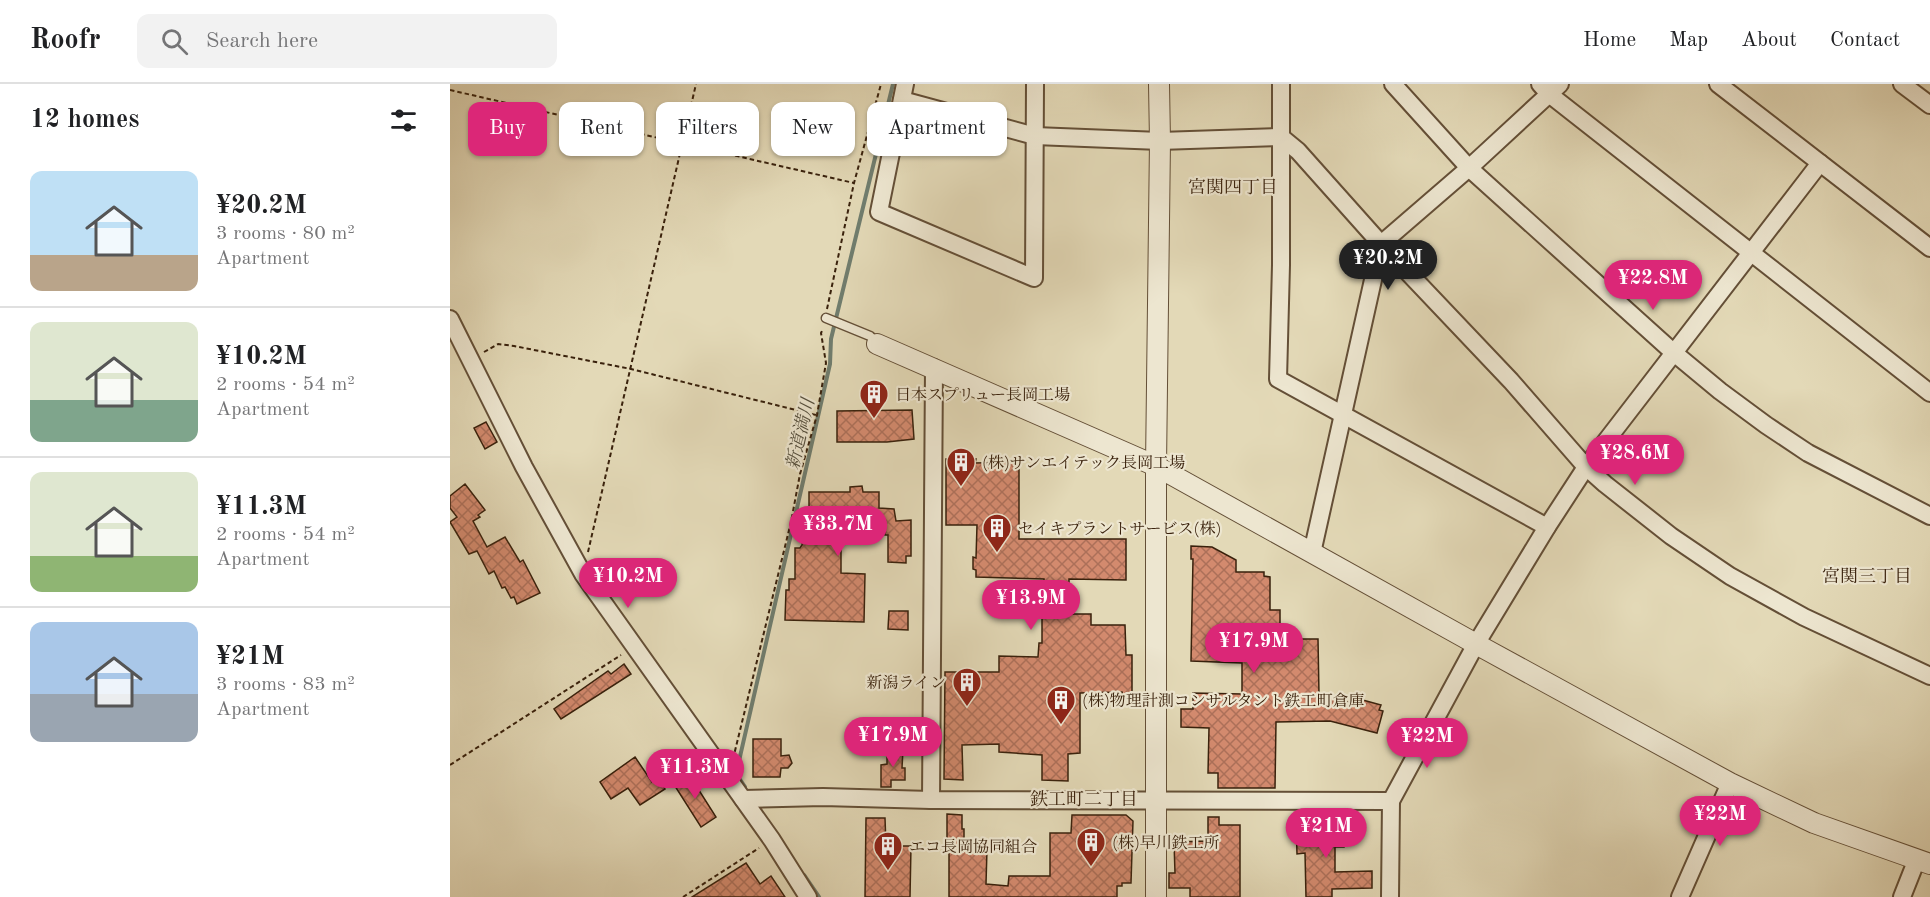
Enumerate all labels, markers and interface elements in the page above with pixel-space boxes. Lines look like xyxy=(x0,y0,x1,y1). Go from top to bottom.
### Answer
search box xyxy=(137,14,557,68)
icon: search xyxy=(158,25,191,58)
text: Roofr xyxy=(30,27,101,55)
text: Search here xyxy=(206,30,318,52)
text: Home xyxy=(1583,30,1636,51)
text: Map xyxy=(1669,30,1708,51)
text: About xyxy=(1741,30,1797,51)
text: Contact xyxy=(1830,30,1900,51)
chip: Buy xyxy=(468,102,547,156)
chip: Rent xyxy=(559,102,644,156)
chip: Filters xyxy=(656,102,759,156)
chip: New xyxy=(771,102,855,156)
chip: Apartment xyxy=(867,102,1007,156)
icon: filters xyxy=(387,104,420,137)
text: 12 homes xyxy=(30,107,139,133)
district label: 宮関四丁目 xyxy=(1188,177,1278,197)
text: ¥20.2M xyxy=(216,193,307,219)
icon: home xyxy=(78,195,150,267)
text: 3 rooms · 80 m² xyxy=(216,224,355,244)
pin: ¥20.2M xyxy=(1339,240,1437,291)
text: Apartment xyxy=(216,249,310,269)
text: ¥20.2M xyxy=(1353,249,1423,269)
pin: ¥22.8M xyxy=(1604,260,1702,311)
text: ¥22.8M xyxy=(1618,269,1688,289)
text: ¥10.2M xyxy=(216,344,307,370)
icon: home xyxy=(78,346,150,418)
text: 2 rooms · 54 m² xyxy=(216,375,355,395)
building icon: 日本スプリュー長岡工場 xyxy=(858,378,890,420)
place label: 日本スプリュー長岡工場 xyxy=(895,386,1070,404)
water label: 新道満川 xyxy=(782,395,818,471)
text: Apartment xyxy=(216,400,310,420)
pin: ¥28.6M xyxy=(1586,435,1684,486)
text: ¥28.6M xyxy=(1600,444,1670,464)
building icon: (株)サンエイテック長岡工場 xyxy=(945,446,977,488)
place label: (株)サンエイテック長岡工場 xyxy=(982,454,1185,472)
text: ¥11.3M xyxy=(216,494,307,520)
icon: home xyxy=(78,496,150,568)
pin: ¥33.7M xyxy=(789,506,887,557)
building icon: セイキプラントサービス(株) xyxy=(981,512,1013,554)
text: ¥33.7M xyxy=(803,515,873,535)
place label: セイキプラントサービス(株) xyxy=(1018,520,1221,538)
text: 2 rooms · 54 m² xyxy=(216,525,355,545)
text: Apartment xyxy=(216,550,310,570)
pin: ¥10.2M xyxy=(579,558,677,609)
district label: 宮関三丁目 xyxy=(1822,566,1912,586)
text: ¥10.2M xyxy=(593,567,663,587)
pin: ¥13.9M xyxy=(982,580,1080,631)
text: ¥13.9M xyxy=(996,589,1066,609)
pin: ¥17.9M xyxy=(1205,623,1303,674)
text: ¥17.9M xyxy=(1219,632,1289,652)
text: ¥21M xyxy=(216,644,284,670)
icon: home xyxy=(78,646,150,718)
building icon: 新潟ライン xyxy=(951,666,983,708)
place label: 新潟ライン xyxy=(866,674,946,692)
text: 3 rooms · 83 m² xyxy=(216,675,355,695)
building icon: (株)物理計測コンサルタント鉄工町倉庫 xyxy=(1045,684,1077,726)
place label: (株)物理計測コンサルタント鉄工町倉庫 xyxy=(1082,692,1364,710)
text: Apartment xyxy=(216,700,310,720)
pin: ¥17.9M xyxy=(844,717,942,768)
pin: ¥22M xyxy=(1391,718,1463,769)
text: ¥17.9M xyxy=(858,726,928,746)
text: ¥22M xyxy=(1401,727,1453,747)
pin: ¥11.3M xyxy=(646,749,744,800)
text: ¥11.3M xyxy=(660,758,730,778)
district label: 鉄工町二丁目 xyxy=(1030,789,1138,809)
pin: ¥22M xyxy=(1684,796,1756,847)
text: ¥22M xyxy=(1694,805,1746,825)
pin: ¥21M xyxy=(1290,808,1362,859)
text: ¥21M xyxy=(1300,817,1352,837)
building icon: (株)早川鉄工所 xyxy=(1075,826,1107,868)
building icon: エコ長岡協同組合 xyxy=(872,830,904,872)
place label: (株)早川鉄工所 xyxy=(1112,834,1220,852)
place label: エコ長岡協同組合 xyxy=(909,838,1037,856)

